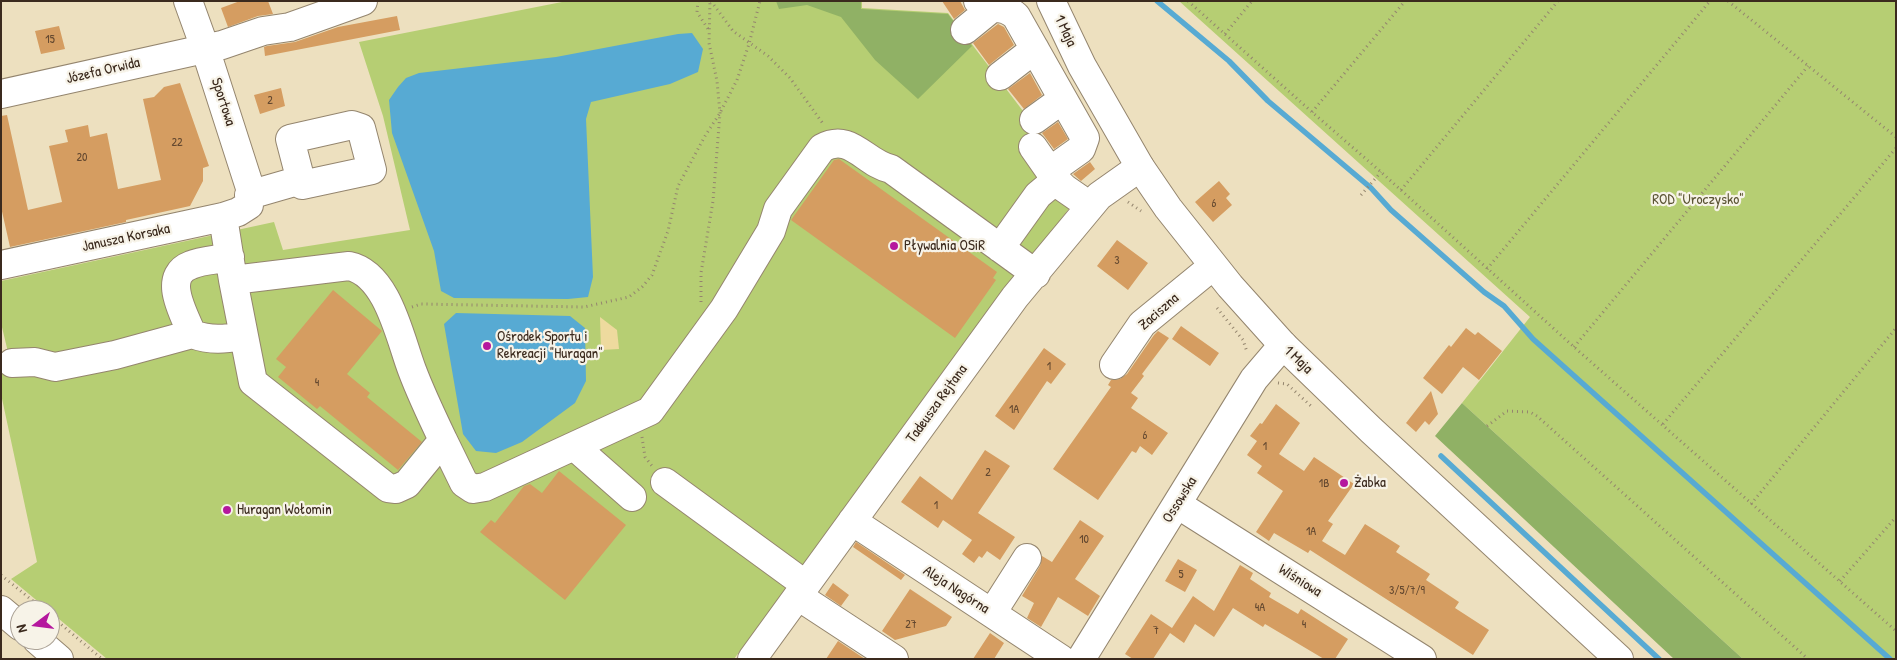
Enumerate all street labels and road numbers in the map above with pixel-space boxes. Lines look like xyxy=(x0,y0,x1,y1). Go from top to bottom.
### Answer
street label: 1 Maja xyxy=(1050,12,1080,50)
street label: Józefa Orwida xyxy=(65,54,141,88)
street label: Sportowa xyxy=(207,76,239,128)
street label: Janusza Korsaka xyxy=(81,220,171,256)
street label: Zaciszna xyxy=(1135,290,1183,334)
street label: 1 Maja xyxy=(1280,342,1316,378)
street label: Tadeusza Rejtana xyxy=(903,361,971,447)
street label: Ossowska xyxy=(1159,474,1201,526)
street label: Wiśniowa xyxy=(1275,561,1325,601)
street label: Aleja Nagórna xyxy=(920,562,992,618)

